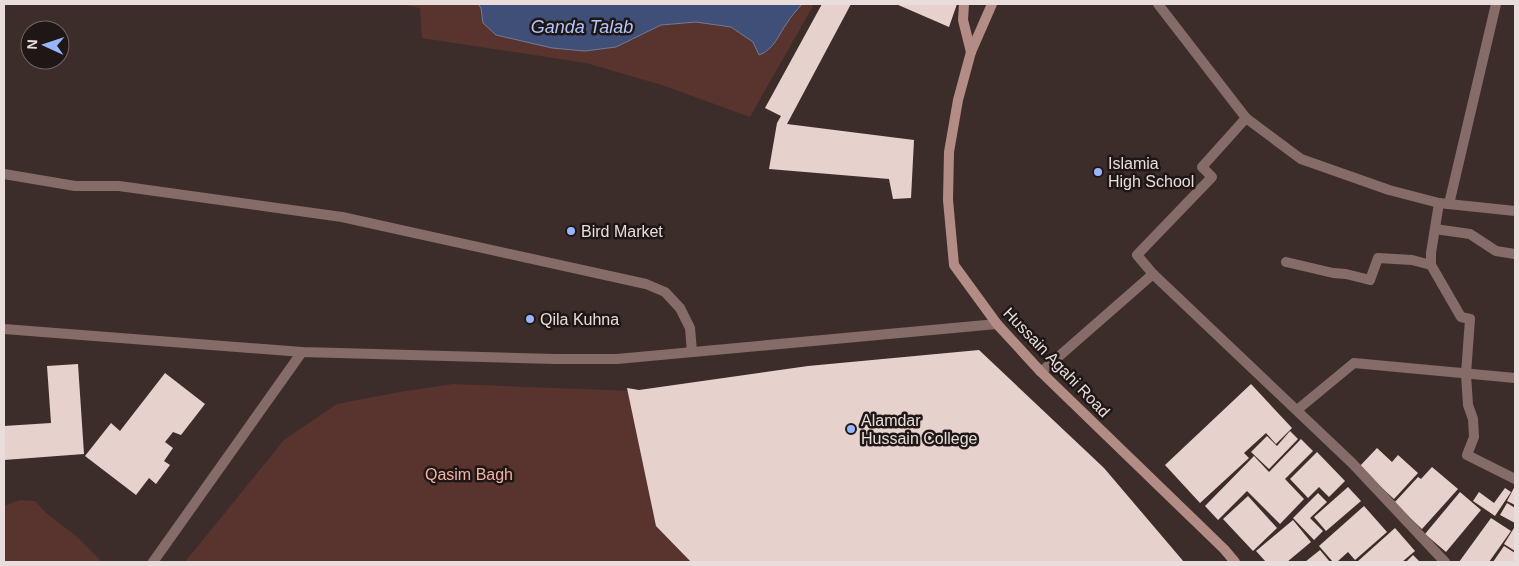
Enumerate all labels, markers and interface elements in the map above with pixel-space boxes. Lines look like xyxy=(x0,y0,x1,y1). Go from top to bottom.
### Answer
water label: Ganda Talab xyxy=(531,17,633,37)
north arrow xyxy=(20,20,70,70)
text: N xyxy=(24,39,40,50)
place label: Islamia High School xyxy=(1108,155,1194,190)
marker: Islamia High School xyxy=(1092,166,1104,178)
place label: Bird Market xyxy=(581,223,663,240)
marker: Bird Market xyxy=(565,225,577,237)
street label: Hussain Agahi Road xyxy=(1000,304,1113,420)
place label: Qila Kuhna xyxy=(540,311,619,328)
marker: Qila Kuhna xyxy=(524,313,536,325)
place label: Alamdar Hussain College xyxy=(861,412,978,447)
marker: Alamdar Hussain College xyxy=(845,423,857,435)
park label: Qasim Bagh xyxy=(425,466,513,483)

